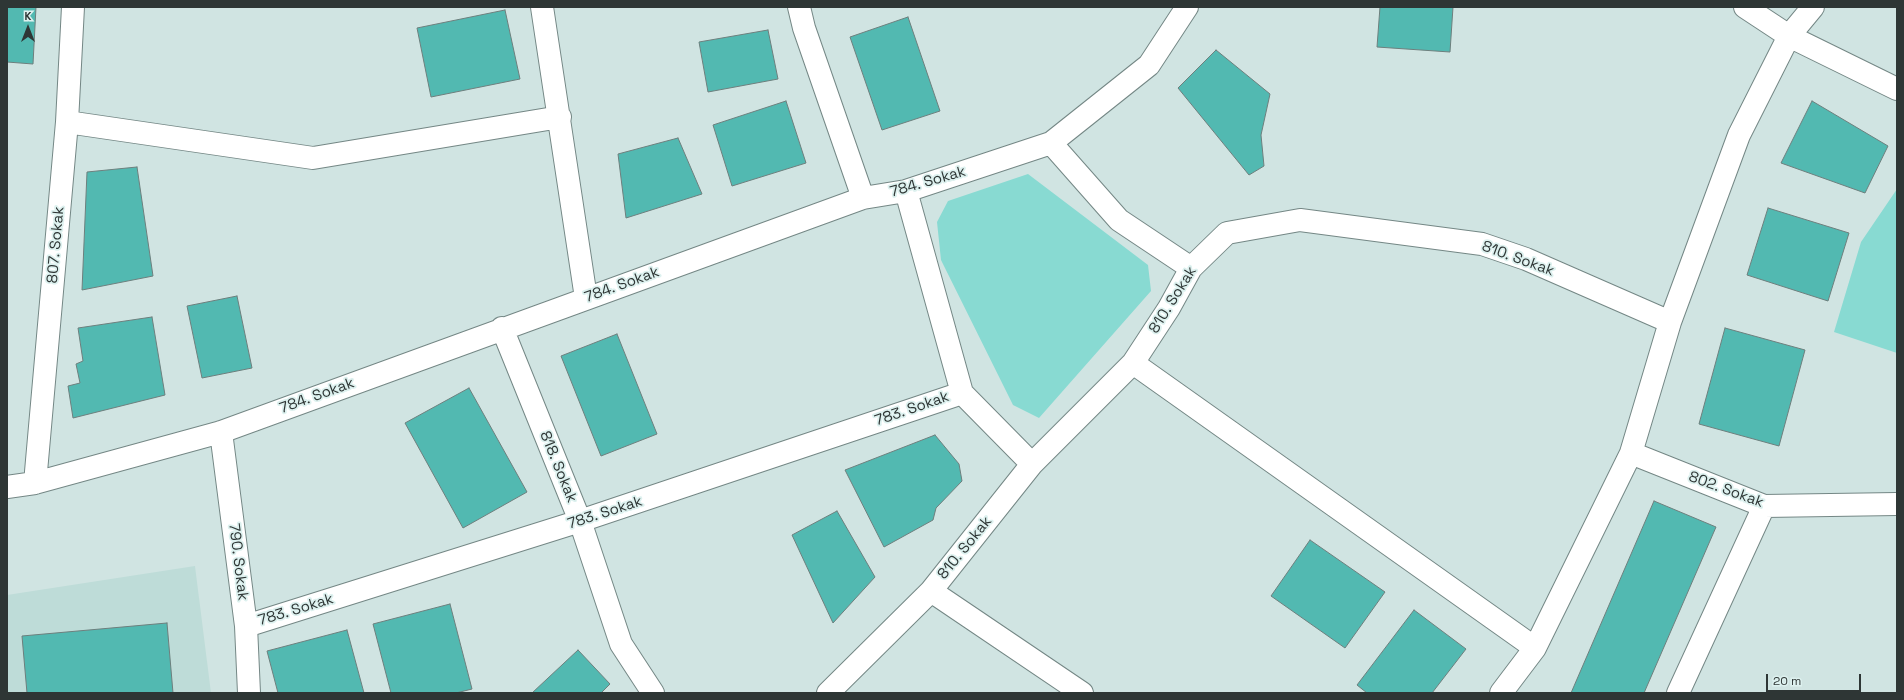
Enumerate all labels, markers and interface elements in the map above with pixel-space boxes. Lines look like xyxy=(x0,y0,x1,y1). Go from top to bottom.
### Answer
north arrow xyxy=(8,8,48,48)
text: K xyxy=(25,9,31,23)
street label: 784. Sokak xyxy=(888,163,968,201)
street label: 807. Sokak xyxy=(44,206,68,284)
street label: 810. Sokak xyxy=(1479,238,1557,280)
street label: 784. Sokak xyxy=(582,263,662,307)
street label: 810. Sokak xyxy=(1145,263,1201,337)
street label: 784. Sokak xyxy=(277,374,357,418)
street label: 783. Sokak xyxy=(872,388,952,430)
street label: 818. Sokak xyxy=(535,429,581,505)
street label: 802. Sokak xyxy=(1686,468,1766,512)
street label: 783. Sokak xyxy=(565,492,645,534)
street label: 810. Sokak xyxy=(934,513,996,583)
street label: 790. Sokak xyxy=(224,522,252,602)
street label: 783. Sokak xyxy=(256,590,336,630)
scale bar xyxy=(1768,666,1863,692)
text: 20 m xyxy=(1773,673,1801,689)

